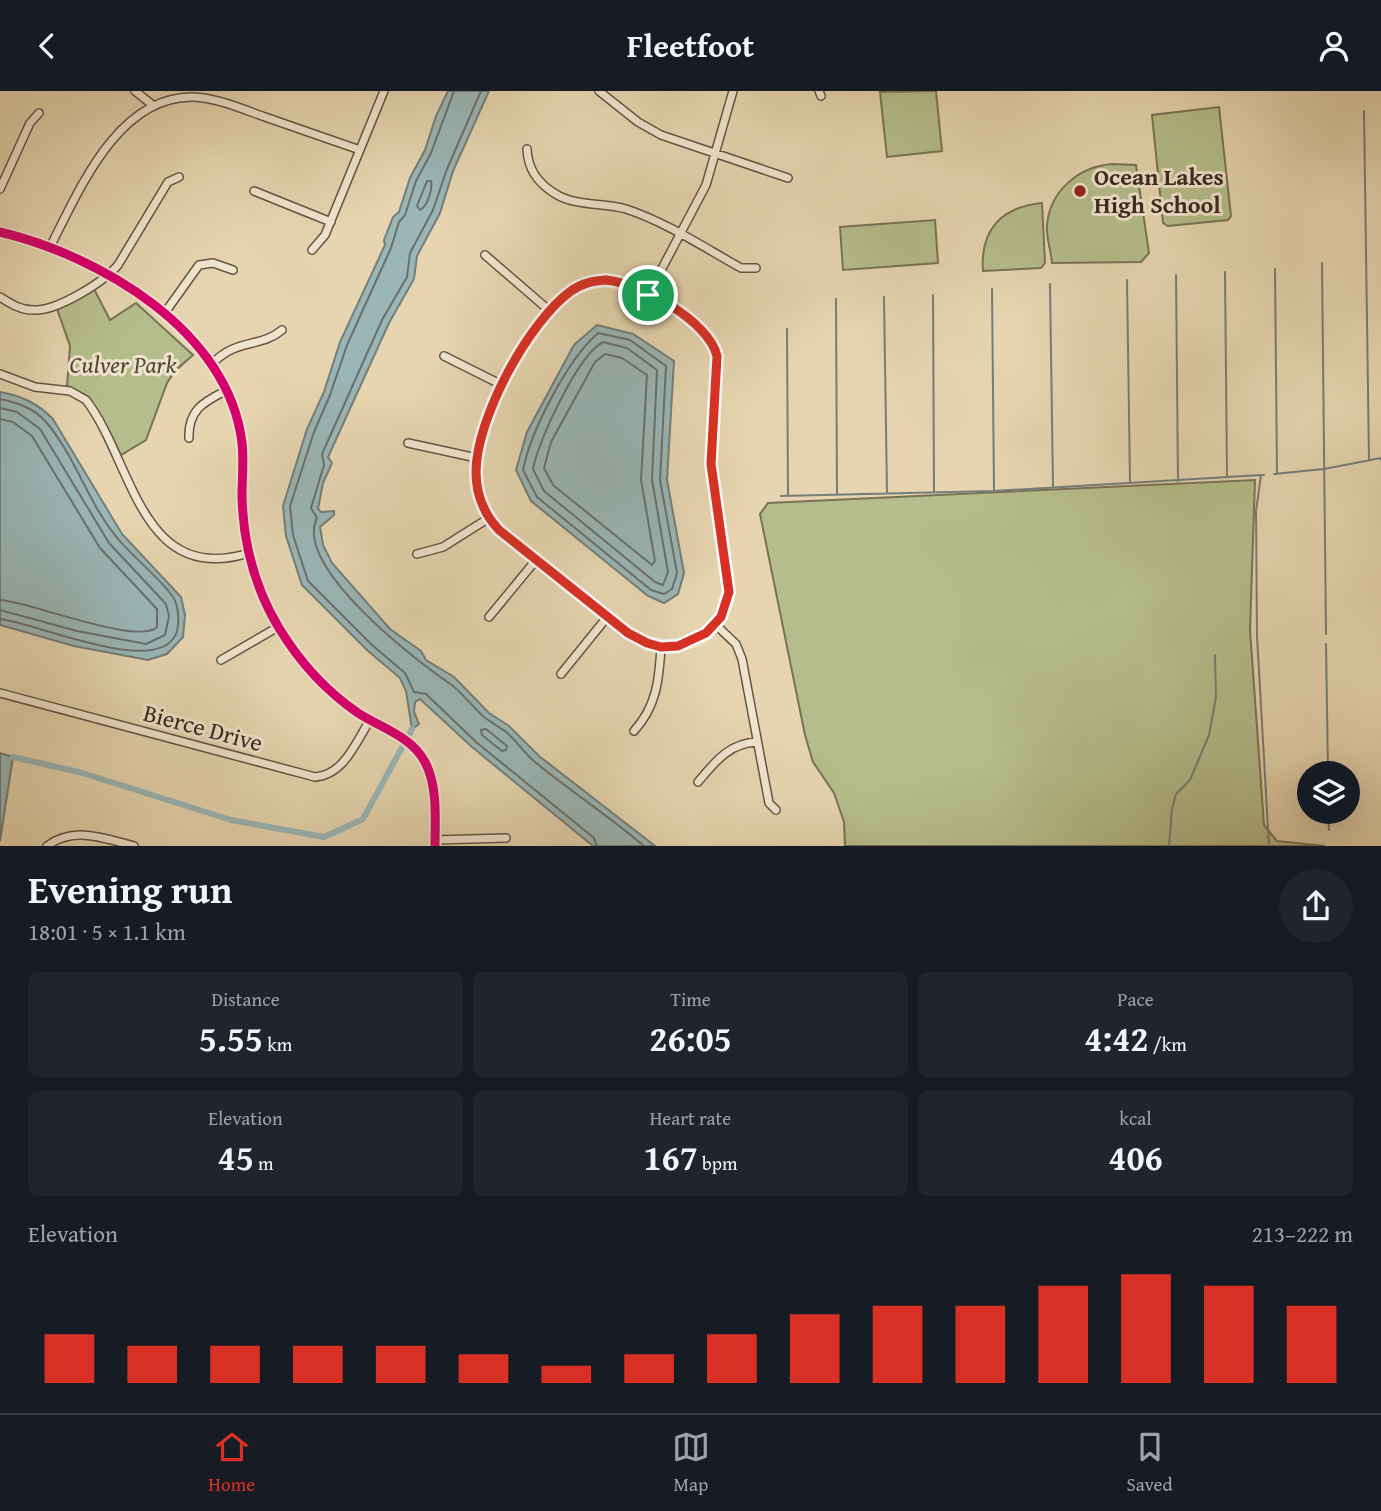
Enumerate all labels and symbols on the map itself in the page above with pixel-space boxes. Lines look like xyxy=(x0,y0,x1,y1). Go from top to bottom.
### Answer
place label: Ocean Lakes High School xyxy=(1094,159,1224,222)
marker: Ocean Lakes High School xyxy=(1072,183,1088,199)
pin xyxy=(618,265,678,325)
park label: Culver Park xyxy=(70,347,176,382)
street label: Bierce Drive xyxy=(140,695,267,760)

